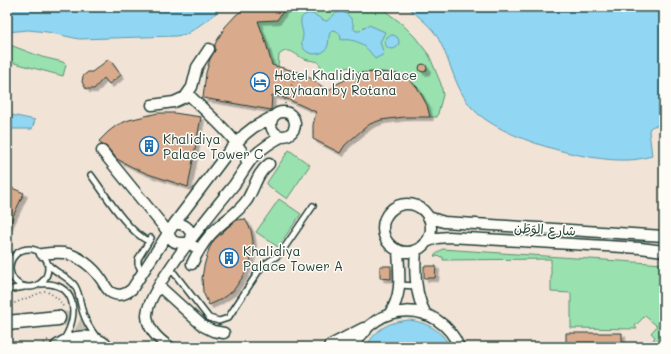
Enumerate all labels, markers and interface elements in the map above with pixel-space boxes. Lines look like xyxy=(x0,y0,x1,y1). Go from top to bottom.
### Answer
place label: Hotel Khalidiya Palace Rayhaan by Rotana xyxy=(274,66,417,98)
hotel icon: Hotel Khalidiya Palace Rayhaan by Rotana xyxy=(249,71,271,93)
place label: Khalidiya Palace Tower C xyxy=(163,130,263,162)
building icon: Khalidiya Palace Tower C xyxy=(138,135,160,157)
street label: شارع الوَطَن xyxy=(514,218,576,241)
place label: Khalidiya Palace Tower A xyxy=(243,242,343,274)
building icon: Khalidiya Palace Tower A xyxy=(218,247,240,269)

